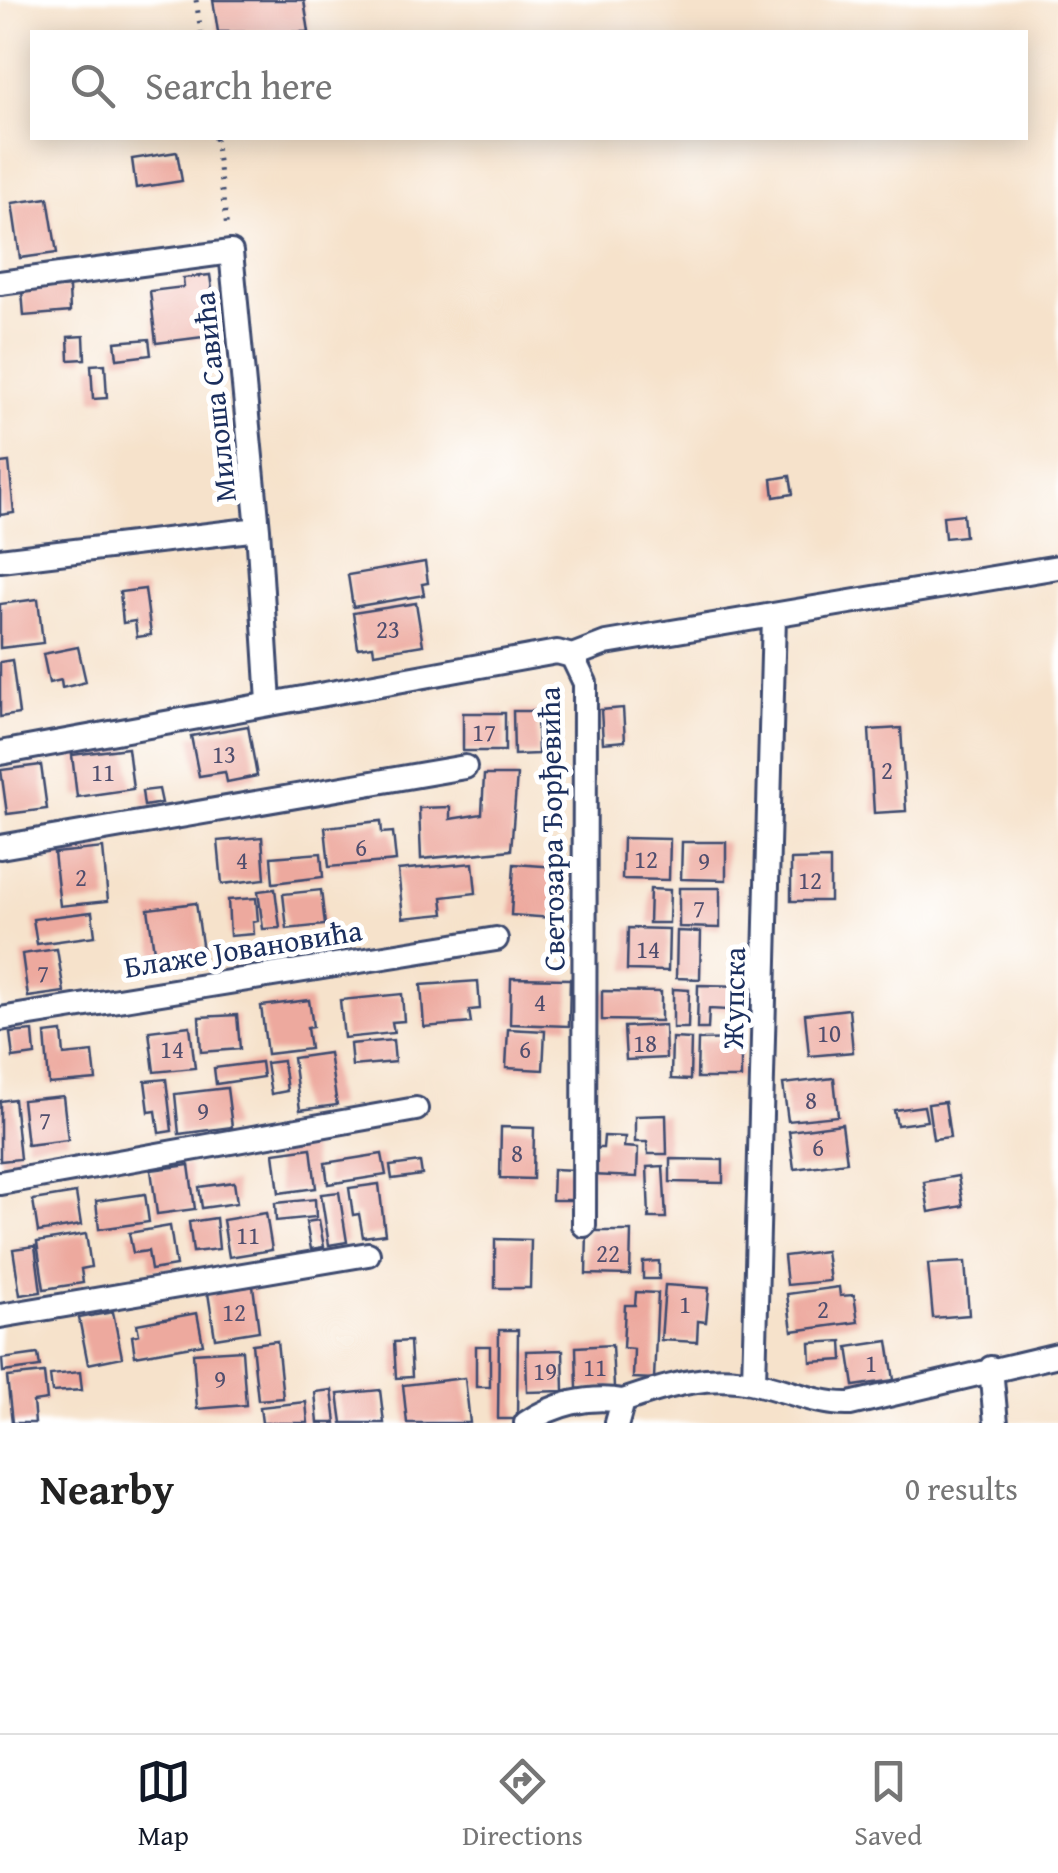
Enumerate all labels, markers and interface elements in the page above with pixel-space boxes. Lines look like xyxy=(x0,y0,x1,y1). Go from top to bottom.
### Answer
search box xyxy=(30,30,1028,140)
text: Search here xyxy=(145,57,333,113)
icon: search xyxy=(65,58,120,113)
street label: Милоша Савића xyxy=(181,289,247,504)
house number: 23 xyxy=(376,611,400,647)
street label: Светозара Ђорђевића xyxy=(527,686,575,972)
house number: 17 xyxy=(472,714,496,750)
house number: 13 xyxy=(212,736,236,772)
house number: 2 xyxy=(881,752,893,788)
house number: 11 xyxy=(91,754,115,790)
house number: 6 xyxy=(355,829,367,865)
house number: 12 xyxy=(634,841,658,877)
house number: 4 xyxy=(236,842,248,878)
house number: 9 xyxy=(698,843,710,879)
house number: 2 xyxy=(75,859,87,895)
house number: 12 xyxy=(798,862,822,898)
house number: 7 xyxy=(693,890,705,926)
street label: Блаже Јовановића xyxy=(121,907,366,989)
house number: 14 xyxy=(636,931,660,967)
street label: Жупска xyxy=(710,946,756,1050)
house number: 7 xyxy=(37,955,49,991)
house number: 4 xyxy=(534,984,546,1020)
house number: 10 xyxy=(817,1015,841,1051)
house number: 18 xyxy=(633,1025,657,1061)
house number: 14 xyxy=(160,1031,184,1067)
house number: 6 xyxy=(519,1031,531,1067)
house number: 8 xyxy=(805,1082,817,1118)
house number: 9 xyxy=(197,1093,209,1129)
house number: 7 xyxy=(39,1102,51,1138)
house number: 6 xyxy=(812,1129,824,1165)
house number: 8 xyxy=(511,1135,523,1171)
house number: 11 xyxy=(236,1217,260,1253)
house number: 22 xyxy=(596,1235,620,1271)
house number: 1 xyxy=(679,1286,691,1322)
house number: 2 xyxy=(817,1291,829,1327)
house number: 12 xyxy=(222,1294,246,1330)
house number: 1 xyxy=(865,1345,877,1381)
house number: 11 xyxy=(583,1349,607,1385)
house number: 19 xyxy=(533,1353,557,1389)
house number: 9 xyxy=(214,1361,226,1397)
text: Nearby xyxy=(40,1458,174,1519)
text: 0 results xyxy=(905,1465,1018,1512)
tab: Map xyxy=(136,1754,191,1855)
tab: Directions xyxy=(462,1754,583,1855)
tab: Saved xyxy=(854,1754,922,1855)

